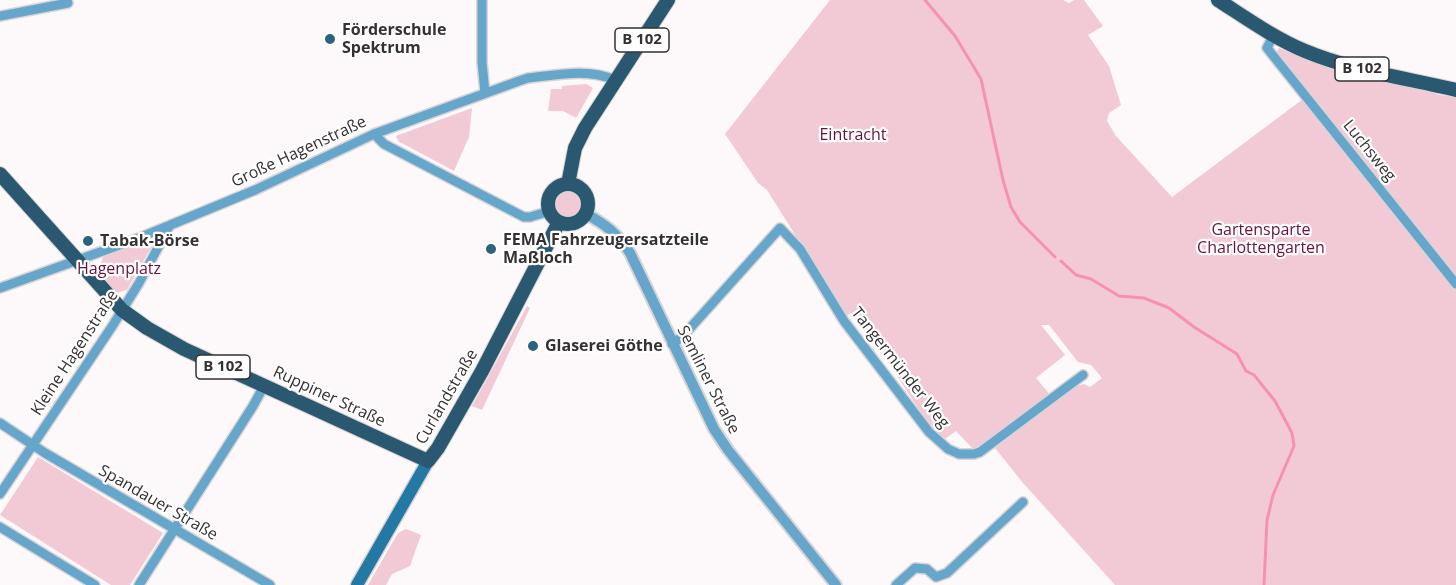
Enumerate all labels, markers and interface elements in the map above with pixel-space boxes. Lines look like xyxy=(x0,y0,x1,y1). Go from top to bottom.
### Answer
place label: Förderschule Spektrum xyxy=(342,20,446,58)
road number: B 102 xyxy=(615,28,669,52)
marker: Förderschule Spektrum xyxy=(323,32,337,46)
road number: B 102 xyxy=(1335,57,1389,81)
street label: Große Hagenstraße xyxy=(228,112,370,192)
street label: Luchsweg xyxy=(1338,116,1400,186)
park label: Eintracht xyxy=(819,125,887,145)
park label: Gartensparte Charlottengarten xyxy=(1197,220,1325,258)
place label: FEMA Fahrzeugersatzteile Maßloch xyxy=(503,230,709,268)
place label: Tabak-Börse xyxy=(100,231,199,251)
marker: Tabak-Börse xyxy=(81,234,95,248)
marker: FEMA Fahrzeugersatzteile Maßloch xyxy=(484,242,498,256)
park label: Hagenplatz xyxy=(77,259,161,279)
street label: Kleine Hagenstraße xyxy=(27,287,123,419)
street label: Tangermünder Weg xyxy=(847,304,953,432)
street label: Semliner Straße xyxy=(672,323,744,437)
place label: Glaserei Göthe xyxy=(545,336,663,356)
marker: Glaserei Göthe xyxy=(526,339,540,353)
street label: Curlandstraße xyxy=(412,346,482,448)
road number: B 102 xyxy=(196,355,250,379)
street label: Ruppiner Straße xyxy=(270,363,388,431)
street label: Spandauer Straße xyxy=(95,461,221,545)

